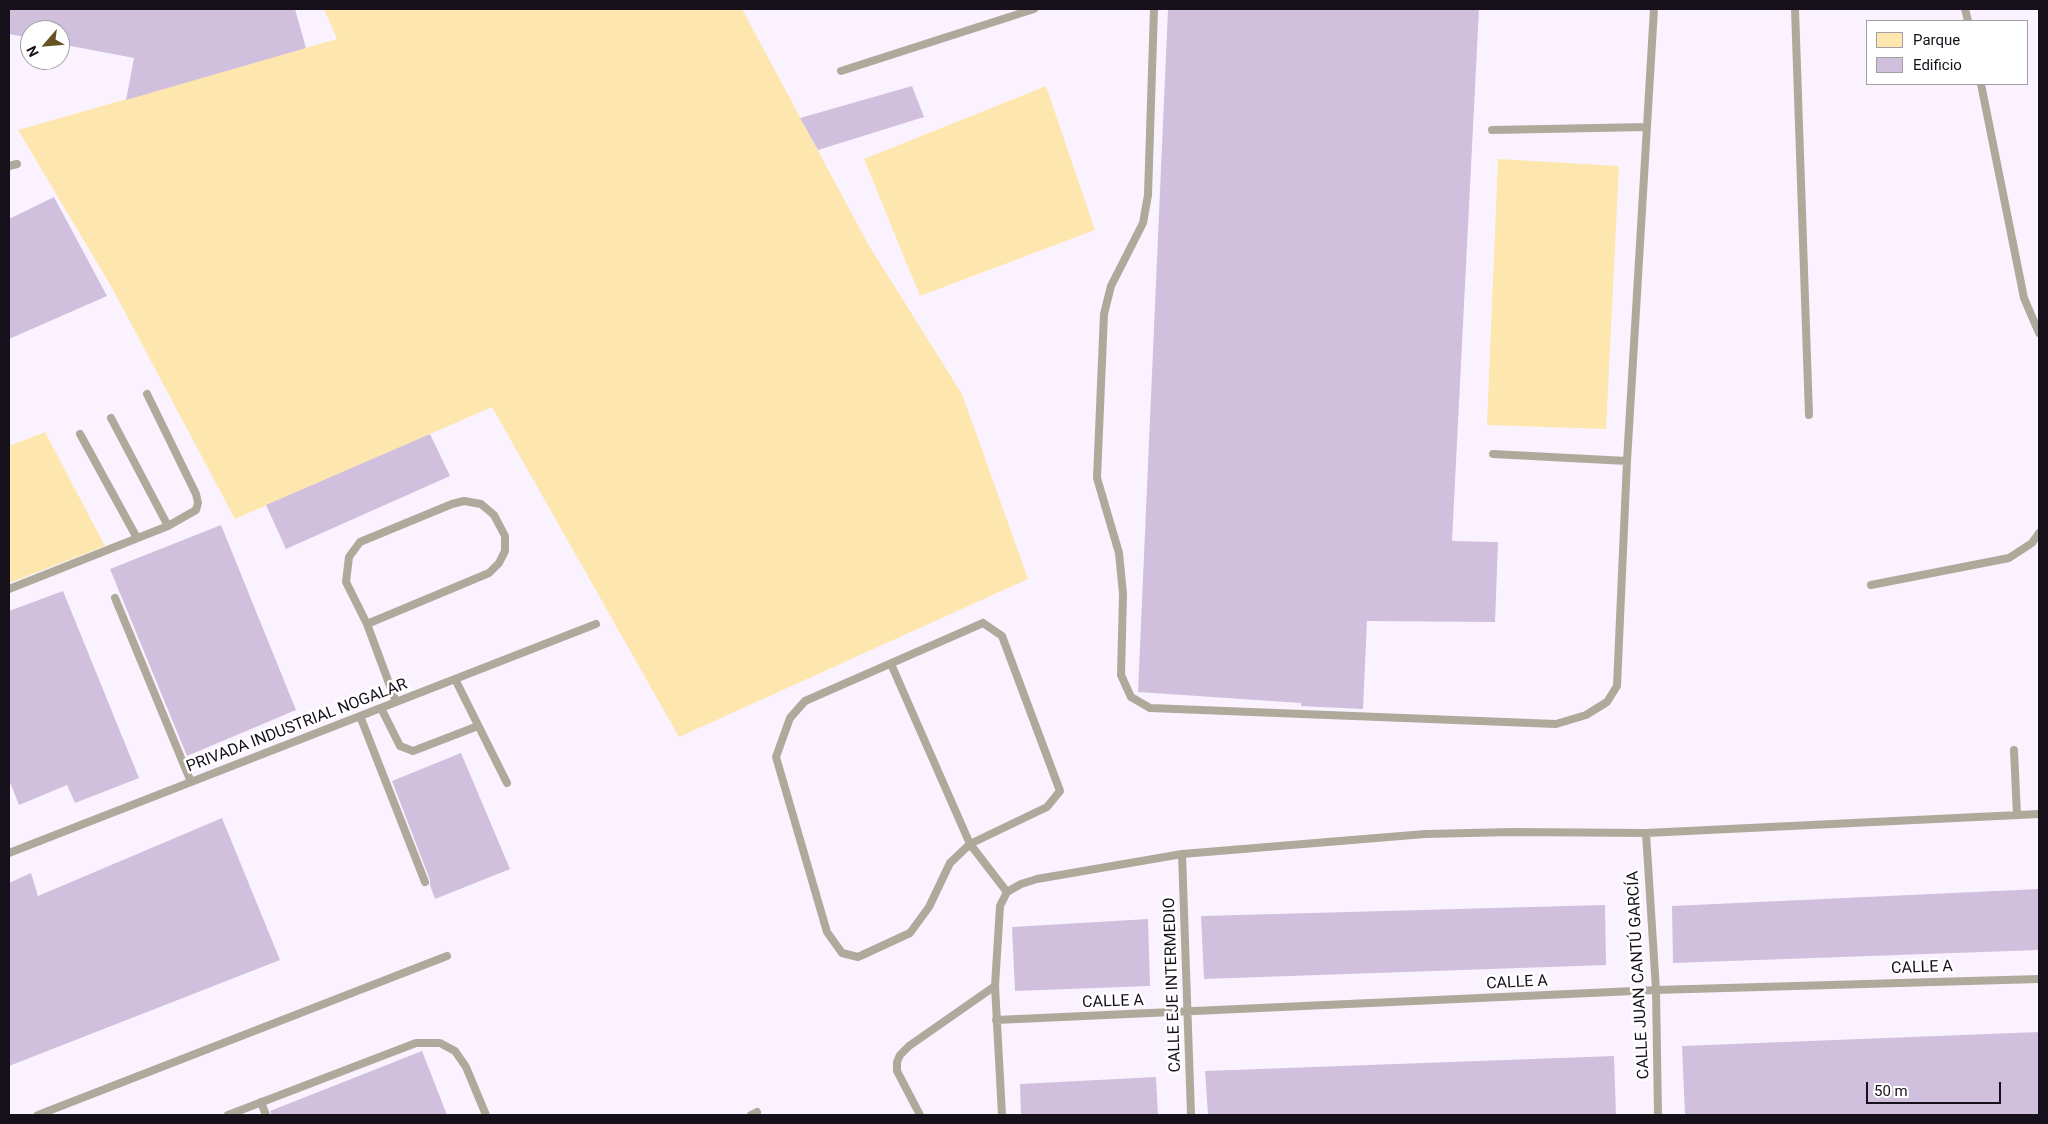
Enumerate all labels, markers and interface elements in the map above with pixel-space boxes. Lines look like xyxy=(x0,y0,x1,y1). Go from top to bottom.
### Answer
north arrow xyxy=(20,20,70,70)
legend xyxy=(1866,20,2028,85)
text: Parque xyxy=(1913,31,1960,49)
text: N xyxy=(23,43,42,59)
text: Edificio xyxy=(1913,56,1962,74)
street label: PRIVADA INDUSTRIAL NOGALAR xyxy=(184,675,410,777)
street label: CALLE JUAN CANTÚ GARCÍA xyxy=(1624,870,1654,1080)
street label: CALLE EJE INTERMEDIO xyxy=(1160,897,1186,1073)
street label: CALLE A xyxy=(1891,957,1953,979)
street label: CALLE A xyxy=(1486,972,1548,994)
street label: CALLE A xyxy=(1082,991,1144,1013)
scale bar xyxy=(1868,1072,2003,1104)
text: 50 m xyxy=(1874,1082,1908,1100)

